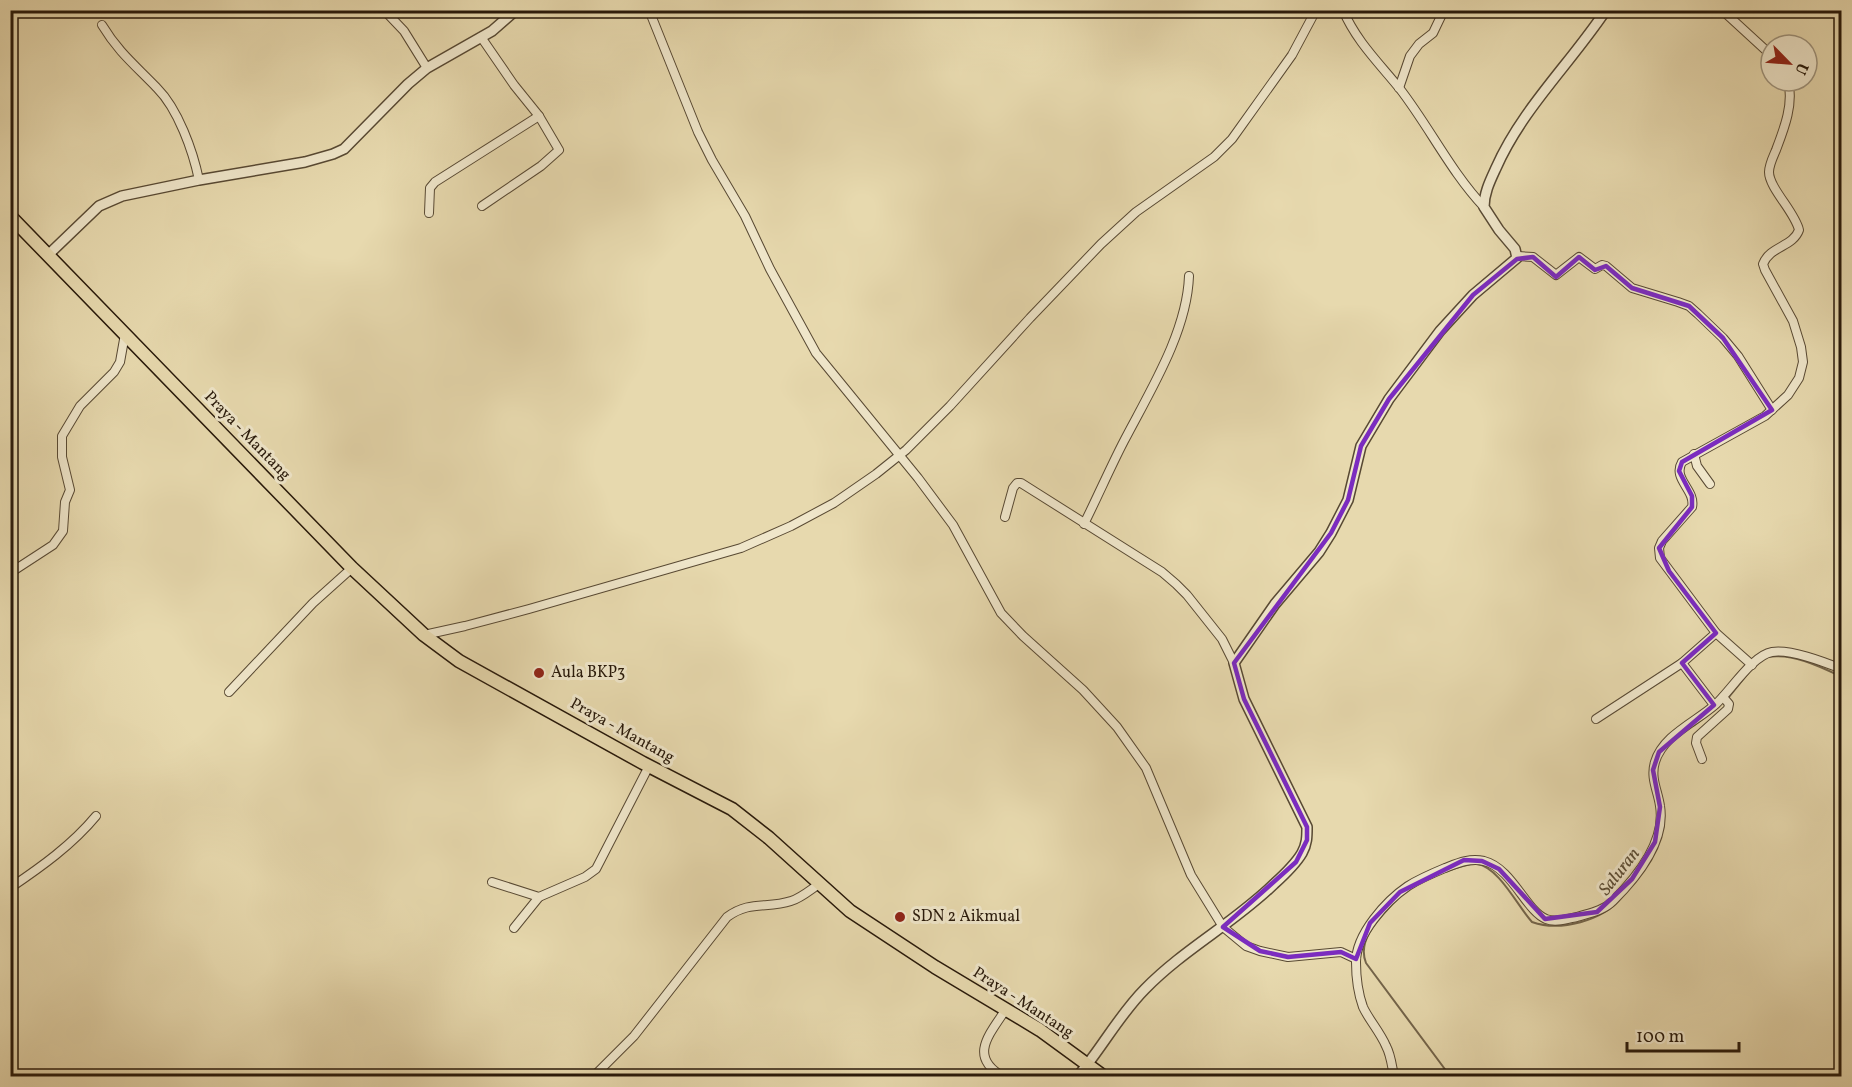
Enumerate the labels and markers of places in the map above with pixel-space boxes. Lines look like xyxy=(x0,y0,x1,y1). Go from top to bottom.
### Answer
place label: Aula BKP3 xyxy=(551,662,625,684)
marker: Aula BKP3 xyxy=(532,666,546,680)
place label: SDN 2 Aikmual xyxy=(912,906,1020,928)
marker: SDN 2 Aikmual xyxy=(893,910,907,924)

